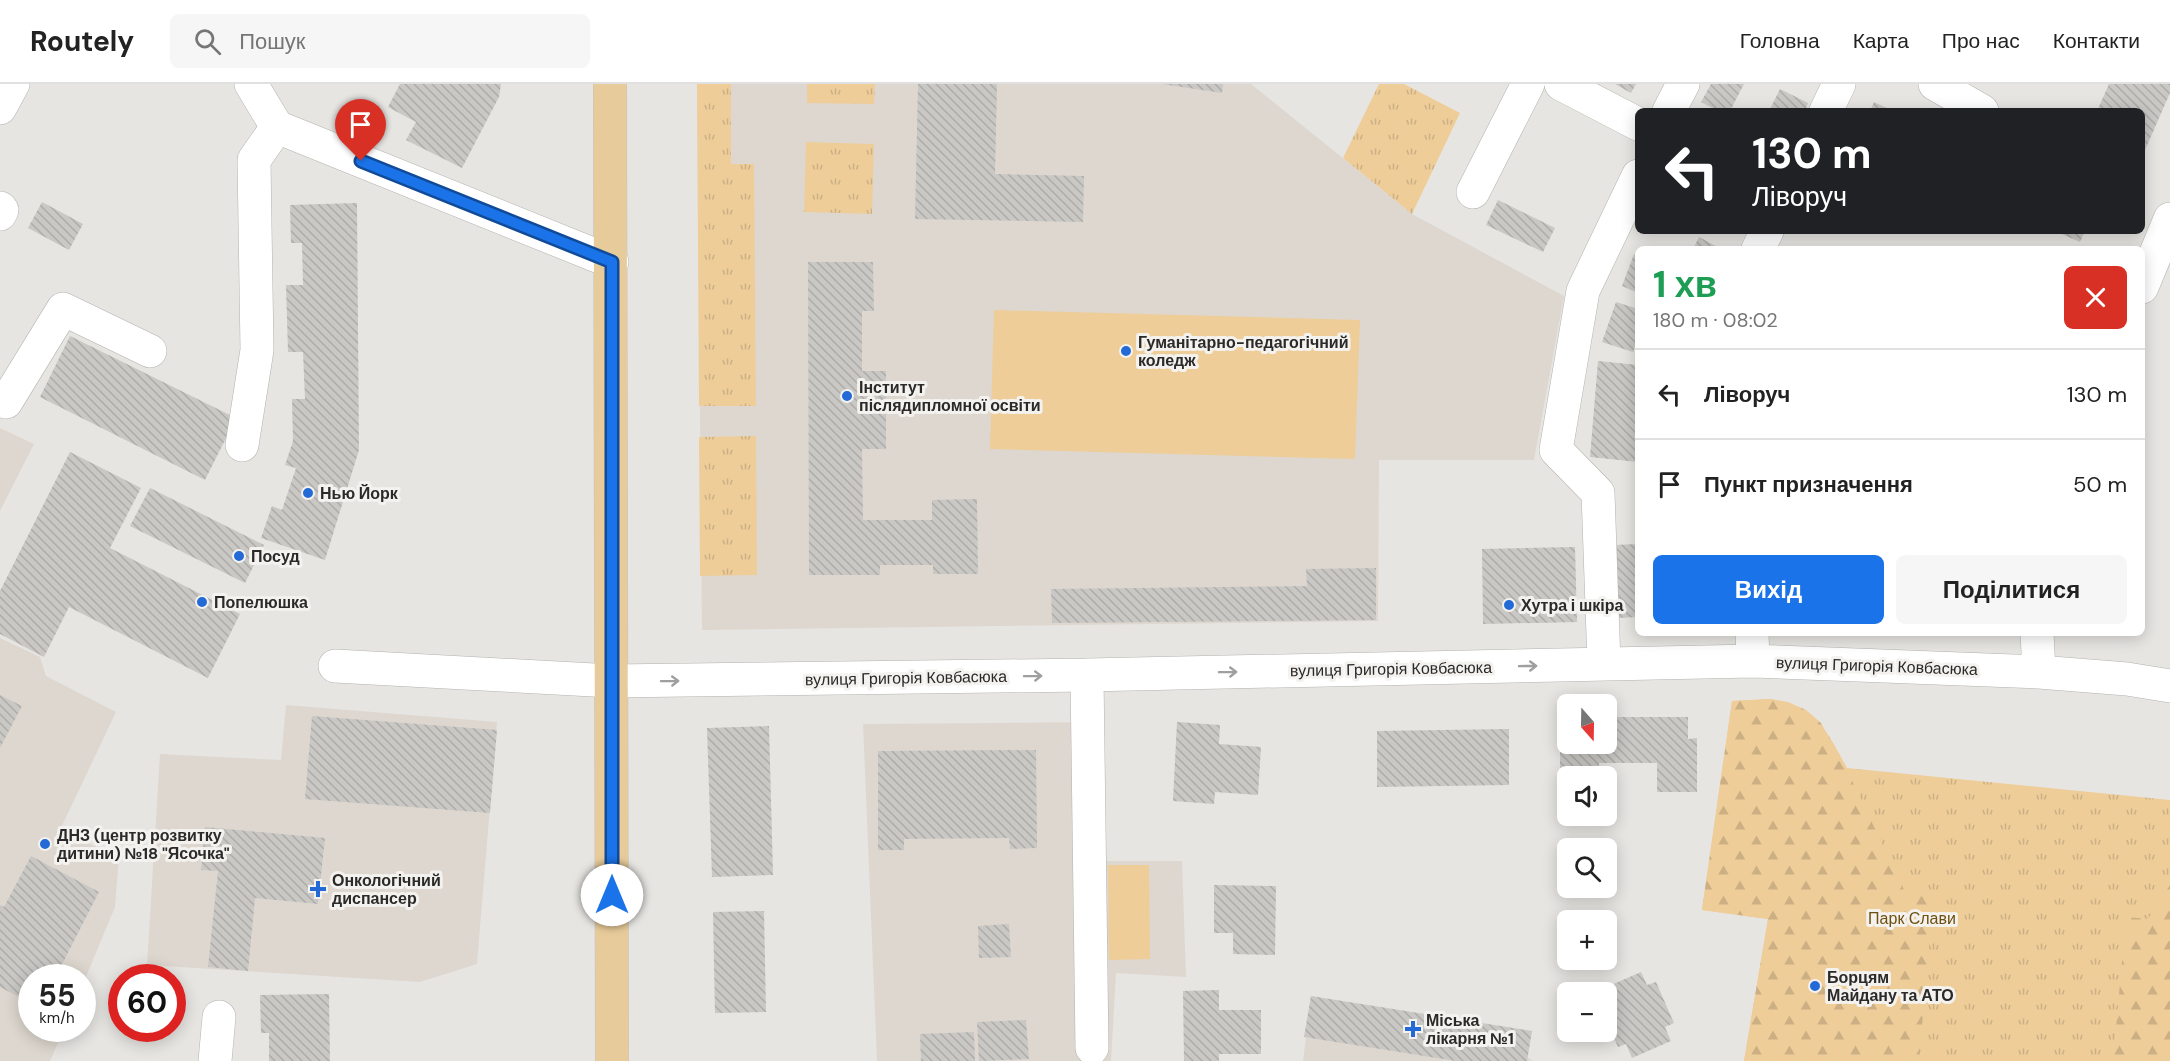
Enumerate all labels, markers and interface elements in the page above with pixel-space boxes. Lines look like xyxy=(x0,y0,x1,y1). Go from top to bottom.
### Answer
search box xyxy=(170,14,590,68)
text: Routely xyxy=(30,23,134,60)
icon: search xyxy=(191,25,224,58)
text: Пошук xyxy=(239,27,306,56)
text: Головна xyxy=(1740,27,1820,55)
text: Карта xyxy=(1853,27,1909,55)
text: Про нас xyxy=(1942,27,2020,55)
text: Контакти xyxy=(2053,27,2140,55)
pin xyxy=(335,99,386,161)
icon: arrive xyxy=(344,108,377,141)
text: 130 m xyxy=(1752,126,1872,181)
icon: left xyxy=(1653,132,1731,210)
text: Ліворуч xyxy=(1752,179,1847,214)
text: 1 хв xyxy=(1653,261,1717,308)
button: close xyxy=(2064,266,2127,329)
text: 180 m · 08:02 xyxy=(1653,307,1778,333)
place label: Гуманітарно-педагогічний коледж xyxy=(1138,332,1349,371)
marker: Гуманітарно-педагогічний коледж xyxy=(1119,344,1133,358)
place label: Інститут післядипломної освіти xyxy=(859,377,1041,416)
icon: left xyxy=(1653,378,1686,411)
text: Ліворуч xyxy=(1704,380,1790,409)
text: 130 m xyxy=(2067,380,2127,409)
marker: Інститут післядипломної освіти xyxy=(840,389,854,403)
icon: arrive xyxy=(1653,468,1686,501)
text: Пункт призначення xyxy=(1704,470,1913,499)
text: 50 m xyxy=(2073,470,2127,499)
place label: Нью Йорк xyxy=(320,483,399,504)
marker: Нью Йорк xyxy=(301,486,315,500)
place label: Посуд xyxy=(251,546,300,567)
marker: Посуд xyxy=(232,549,246,563)
button: Вихід xyxy=(1653,555,1884,624)
button: Поділитися xyxy=(1896,555,2127,624)
place label: Попелюшка xyxy=(214,592,308,613)
marker: Попелюшка xyxy=(195,595,209,609)
place label: Хутра і шкіра xyxy=(1521,595,1624,616)
marker: Хутра і шкіра xyxy=(1502,598,1516,612)
street label: вулиця Григорія Ковбасюка xyxy=(1776,652,1978,680)
street label: вулиця Григорія Ковбасюка xyxy=(1290,657,1492,681)
one-way arrow xyxy=(1518,660,1538,672)
street label: вулиця Григорія Ковбасюка xyxy=(805,666,1007,690)
one-way arrow xyxy=(1218,666,1238,678)
one-way arrow xyxy=(1023,670,1043,682)
one-way arrow xyxy=(660,675,680,686)
north arrow xyxy=(1557,694,1617,754)
map controls xyxy=(1557,694,1617,1042)
button: sound xyxy=(1557,766,1617,826)
place label: ДНЗ (центр розвитку дитини) №18 "Ясочка" xyxy=(57,825,230,864)
marker: ДНЗ (центр розвитку дитини) №18 "Ясочка" xyxy=(38,837,52,851)
button: search xyxy=(1557,838,1617,898)
position arrow xyxy=(580,863,644,927)
place label: Онкологічний диспансер xyxy=(332,870,441,909)
marker: Онкологічний диспансер xyxy=(309,880,327,898)
park label: Парк Слави xyxy=(1868,908,1956,929)
button: + xyxy=(1557,910,1617,970)
speed limit sign: 60 xyxy=(108,964,186,1042)
place label: Борцям Майдану та АТО xyxy=(1827,967,1954,1006)
text: 55 xyxy=(38,976,76,1015)
marker: Борцям Майдану та АТО xyxy=(1808,979,1822,993)
button: − xyxy=(1557,982,1617,1042)
text: km/h xyxy=(39,1008,75,1028)
place label: Міська лікарня №1 xyxy=(1426,1010,1514,1049)
marker: Міська лікарня №1 xyxy=(1404,1020,1422,1038)

